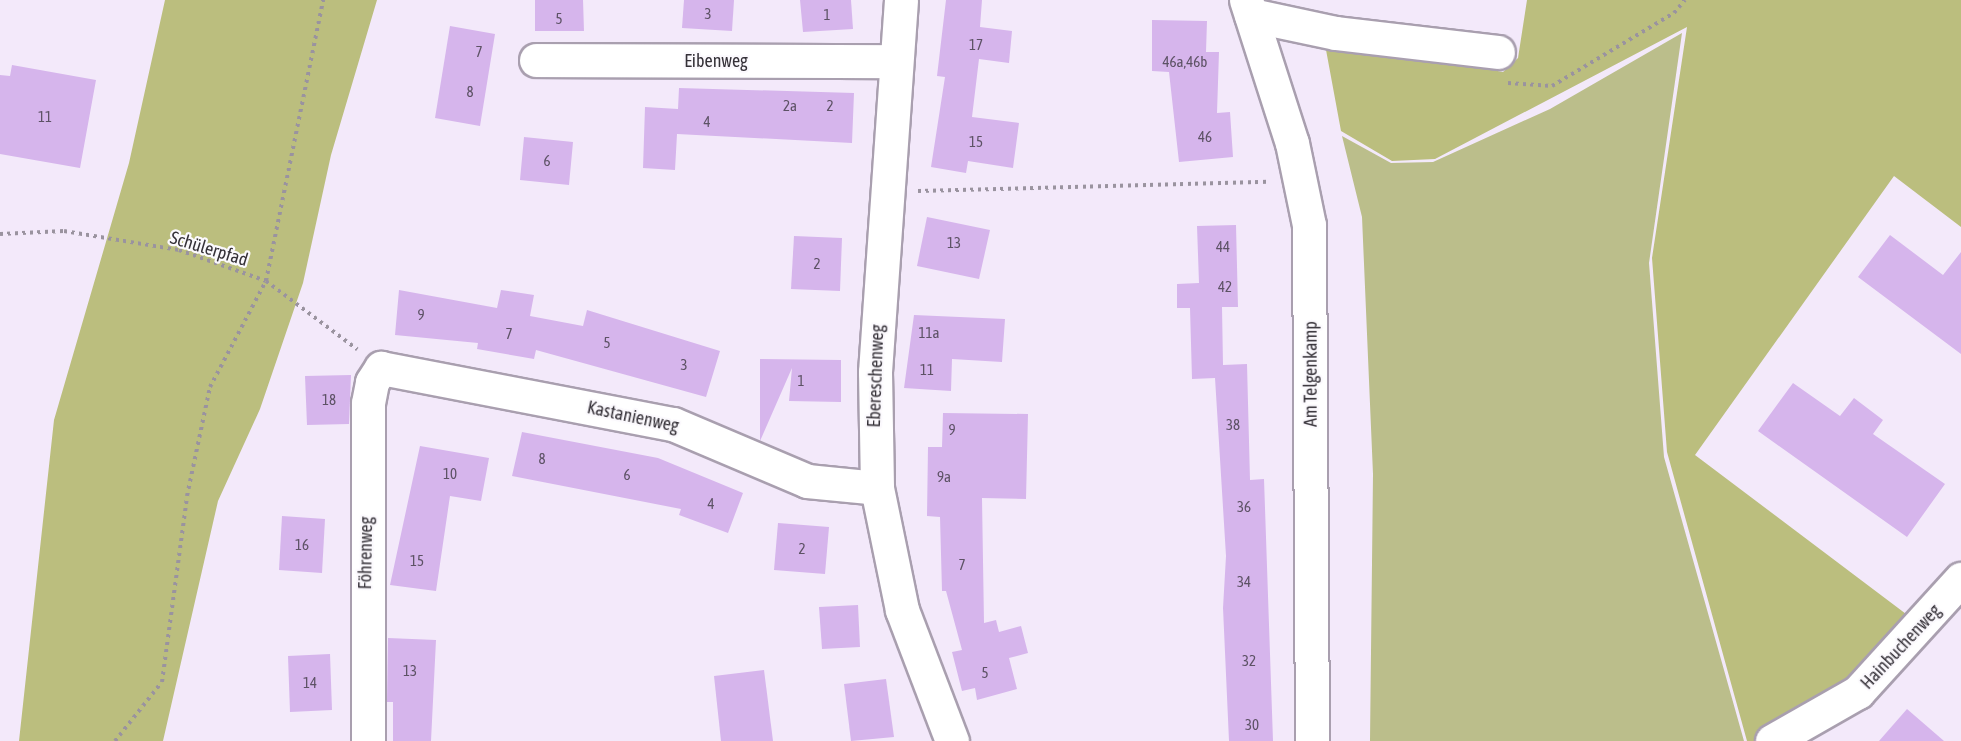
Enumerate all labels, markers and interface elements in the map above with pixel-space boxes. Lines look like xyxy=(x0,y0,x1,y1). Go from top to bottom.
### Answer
house number: 3 xyxy=(704,5,712,23)
house number: 1 xyxy=(823,6,831,24)
house number: 5 xyxy=(555,10,563,28)
house number: 17 xyxy=(969,36,983,54)
house number: 7 xyxy=(475,43,483,61)
street label: Eibenweg xyxy=(684,50,748,72)
house number: 46a,46b xyxy=(1163,53,1207,71)
house number: 8 xyxy=(466,83,474,101)
house number: 2a xyxy=(783,97,797,115)
house number: 2 xyxy=(826,97,834,115)
house number: 11 xyxy=(38,108,52,126)
house number: 4 xyxy=(703,113,711,131)
house number: 46 xyxy=(1198,128,1212,146)
house number: 15 xyxy=(969,133,983,151)
house number: 6 xyxy=(543,152,551,170)
street label: Schülerpfad xyxy=(168,227,250,271)
house number: 13 xyxy=(947,234,961,252)
house number: 44 xyxy=(1216,238,1230,256)
house number: 2 xyxy=(813,255,821,273)
house number: 42 xyxy=(1218,278,1232,296)
house number: 9 xyxy=(417,306,425,324)
street label: Am Telgenkamp xyxy=(1300,321,1322,427)
street label: Ebereschenweg xyxy=(863,324,889,428)
house number: 11a xyxy=(918,324,940,342)
house number: 7 xyxy=(505,325,513,343)
house number: 5 xyxy=(603,334,611,352)
house number: 3 xyxy=(680,356,688,374)
house number: 11 xyxy=(920,361,934,379)
house number: 1 xyxy=(797,372,805,390)
house number: 18 xyxy=(322,391,336,409)
street label: Kastanienweg xyxy=(585,397,681,437)
house number: 38 xyxy=(1226,416,1240,434)
house number: 9 xyxy=(948,421,956,439)
house number: 8 xyxy=(538,450,546,468)
house number: 10 xyxy=(443,465,457,483)
house number: 6 xyxy=(623,466,631,484)
house number: 9a xyxy=(937,468,951,486)
house number: 4 xyxy=(707,495,715,513)
house number: 36 xyxy=(1237,498,1251,516)
street label: Föhrenweg xyxy=(355,516,377,590)
house number: 16 xyxy=(295,536,309,554)
house number: 2 xyxy=(798,540,806,558)
house number: 15 xyxy=(410,552,424,570)
house number: 7 xyxy=(958,556,966,574)
house number: 34 xyxy=(1237,573,1251,591)
street label: Hainbuchenweg xyxy=(1856,600,1946,694)
house number: 32 xyxy=(1242,652,1256,670)
house number: 13 xyxy=(403,662,417,680)
house number: 5 xyxy=(981,664,989,682)
house number: 14 xyxy=(303,674,317,692)
house number: 30 xyxy=(1245,716,1259,734)

